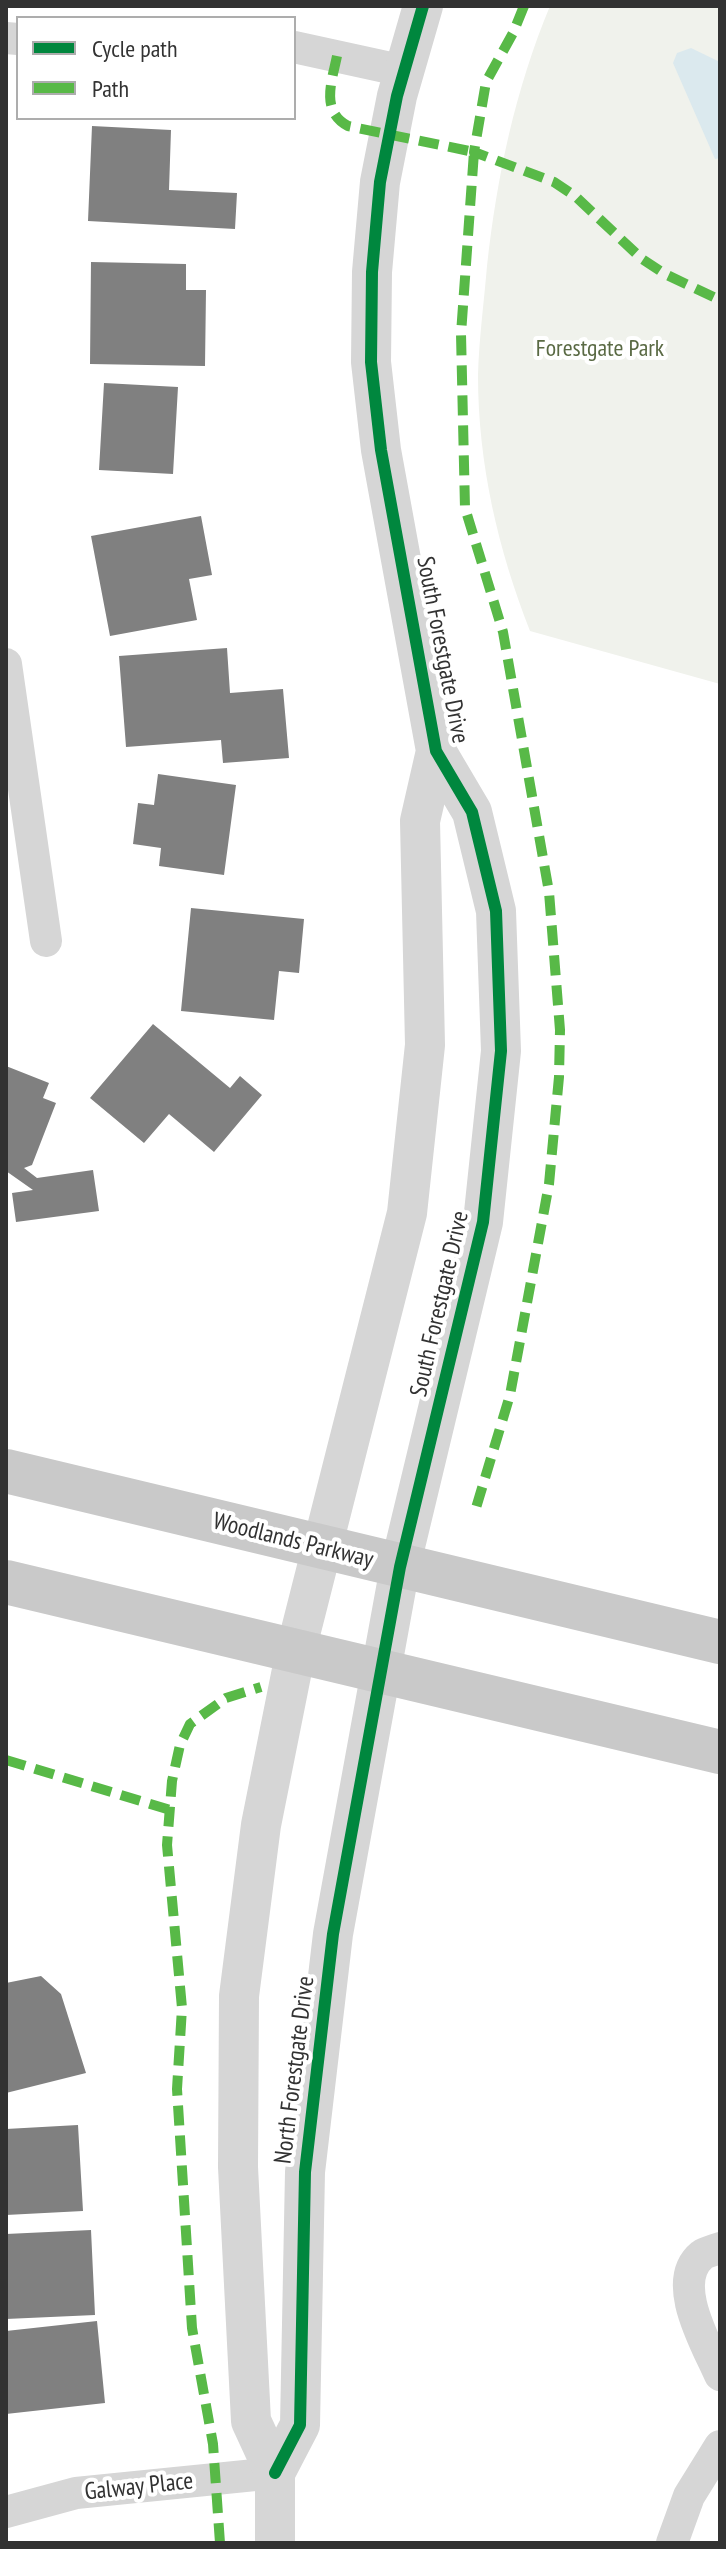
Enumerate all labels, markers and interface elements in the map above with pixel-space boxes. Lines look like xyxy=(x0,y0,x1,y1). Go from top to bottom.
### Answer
legend xyxy=(16,16,296,120)
text: Cycle path xyxy=(92,33,178,64)
text: Path xyxy=(92,73,129,104)
park label: Forestgate Park xyxy=(536,335,664,363)
street label: South Forestgate Drive xyxy=(410,554,474,746)
street label: South Forestgate Drive xyxy=(405,1208,475,1400)
street label: Woodlands Parkway xyxy=(210,1507,376,1575)
street label: North Forestgate Drive xyxy=(269,1974,321,2166)
street label: Galway Place xyxy=(83,2467,195,2507)

